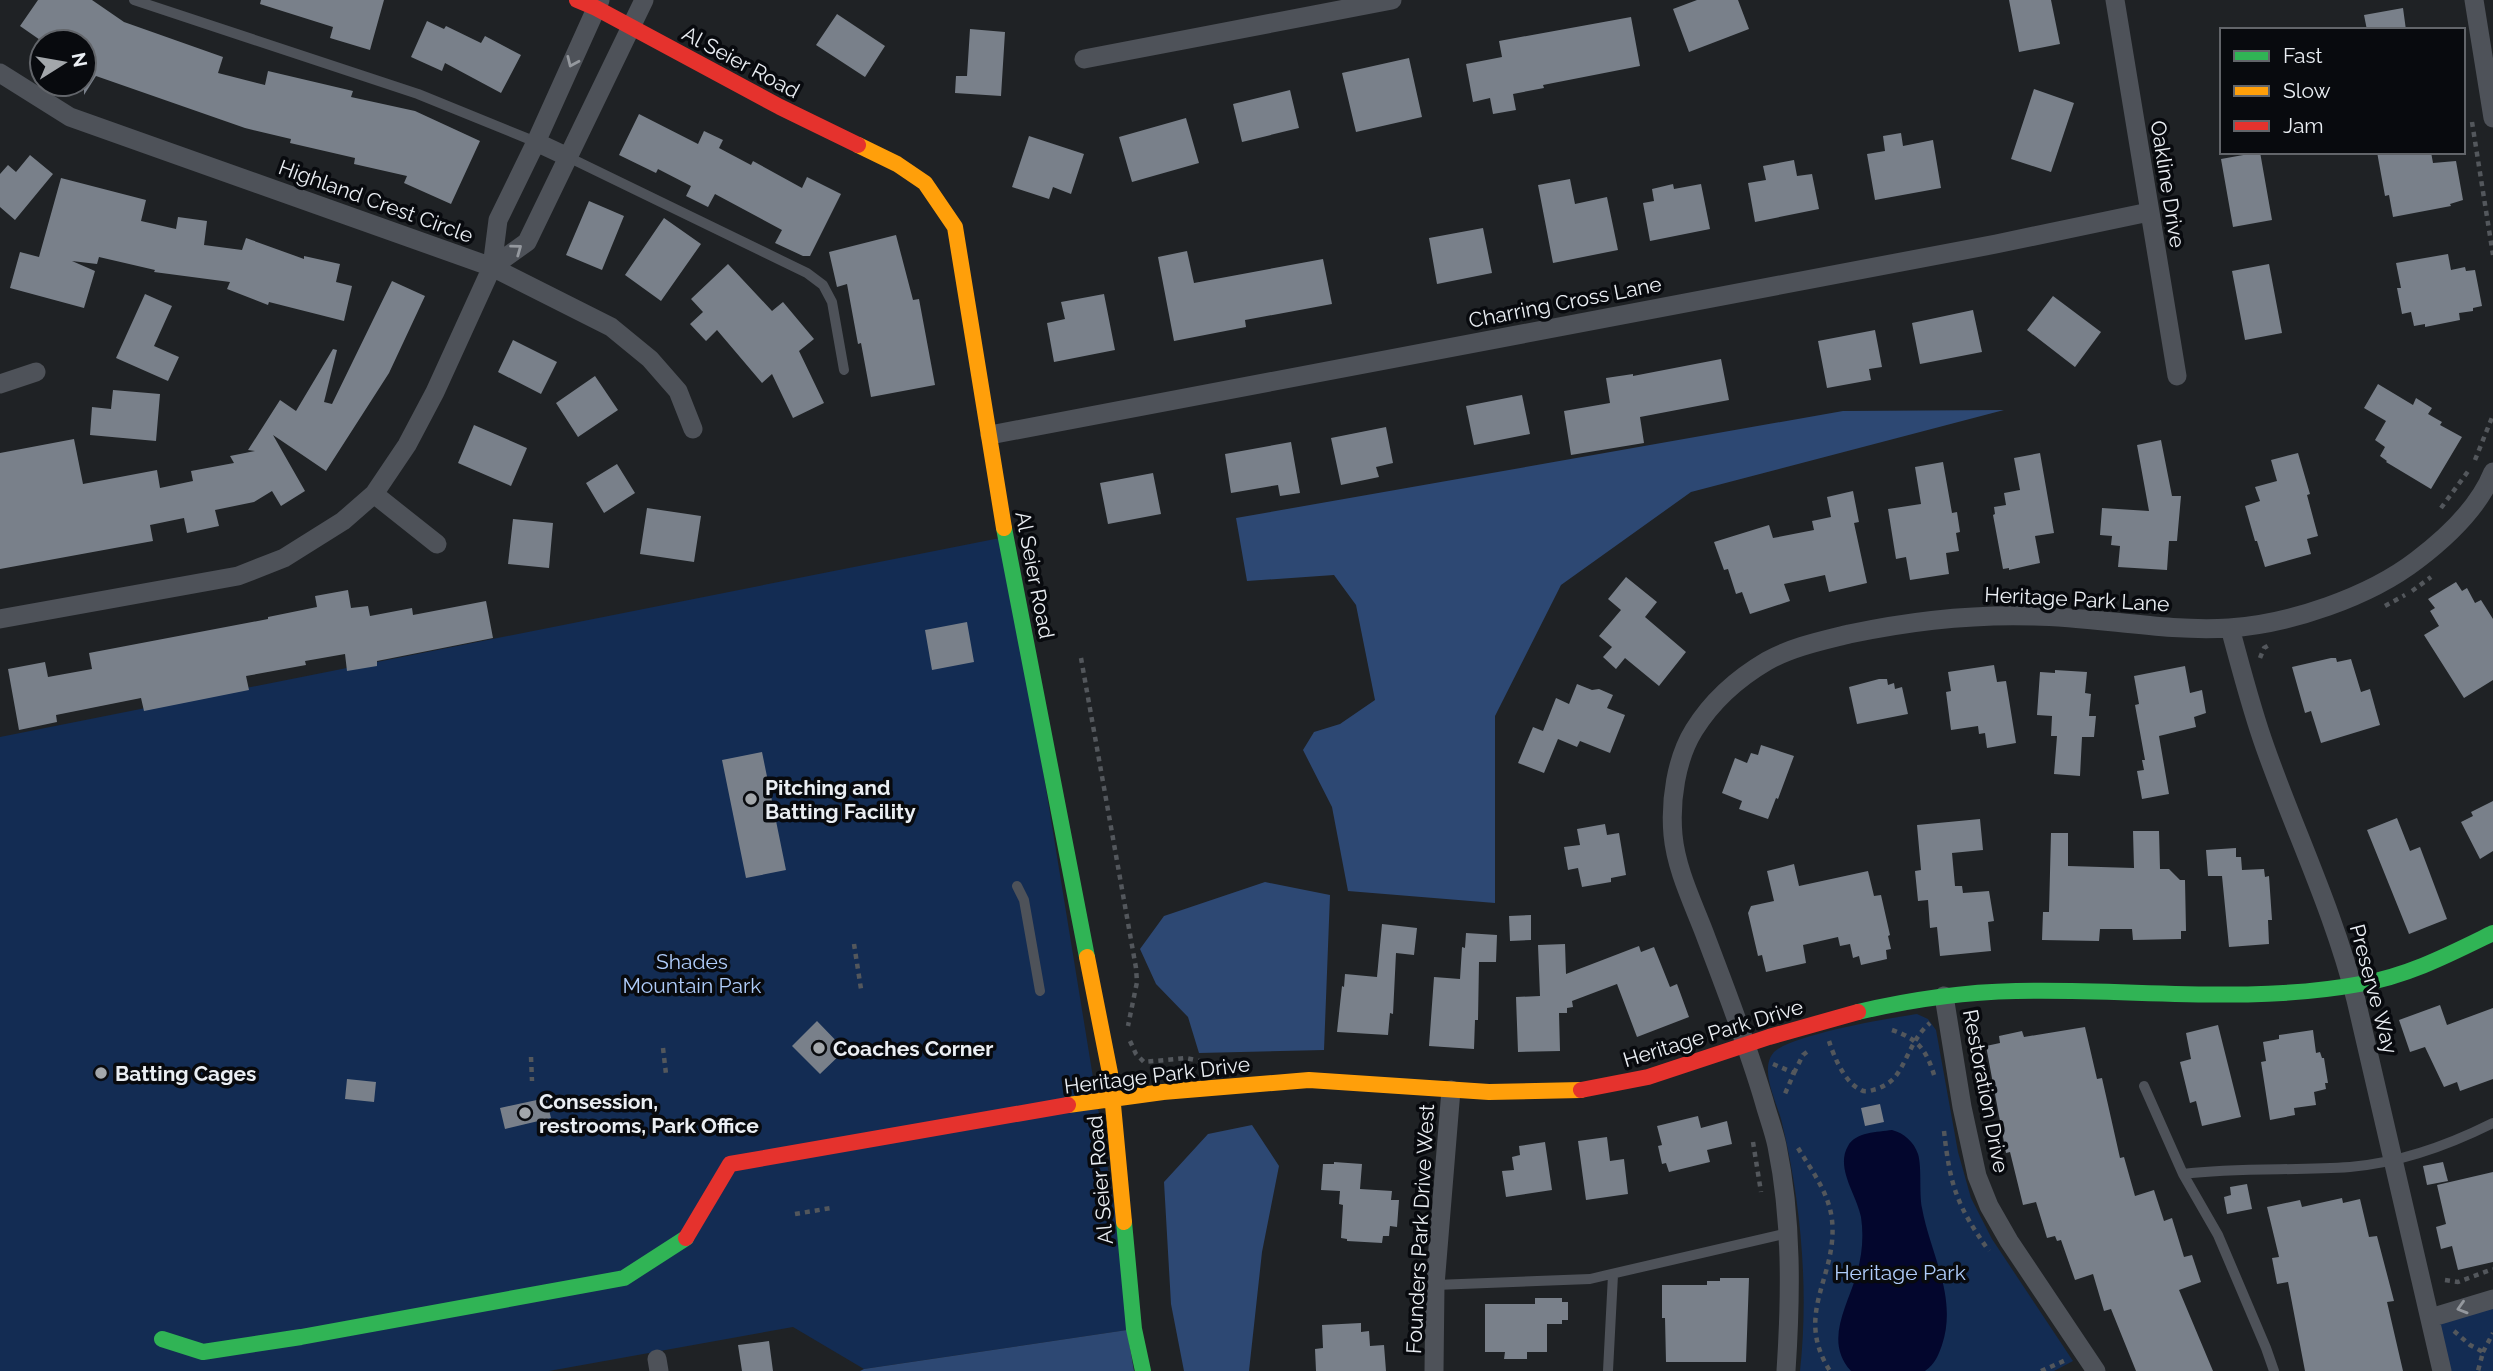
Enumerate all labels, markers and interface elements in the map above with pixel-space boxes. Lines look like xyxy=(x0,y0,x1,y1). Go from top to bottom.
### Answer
street label: Al Seier Road xyxy=(678,21,804,103)
north arrow xyxy=(28,28,98,98)
legend xyxy=(2220,28,2465,154)
text: Fast xyxy=(2283,43,2323,68)
text: N xyxy=(68,51,92,69)
one-way arrow xyxy=(566,55,580,67)
text: Slow xyxy=(2283,78,2331,103)
text: Jam xyxy=(2283,113,2324,138)
street label: Oakline Drive xyxy=(2146,119,2190,249)
street label: Highland Crest Circle xyxy=(275,154,477,248)
one-way arrow xyxy=(509,245,522,257)
street label: Charring Cross Lane xyxy=(1466,271,1664,333)
street label: Al Seier Road xyxy=(1010,509,1060,641)
street label: Heritage Park Lane xyxy=(1984,582,2170,616)
place label: Pitching and Batting Facility xyxy=(765,775,916,824)
marker: Pitching and Batting Facility xyxy=(743,791,759,807)
street label: Preserve Way xyxy=(2345,921,2403,1057)
park label: Shades Mountain Park xyxy=(623,949,761,998)
street label: Heritage Park Drive xyxy=(1620,994,1806,1072)
street label: Restoration Drive xyxy=(1958,1007,2014,1175)
place label: Coaches Corner xyxy=(833,1036,993,1061)
marker: Coaches Corner xyxy=(811,1040,827,1056)
street label: Heritage Park Drive xyxy=(1063,1051,1251,1099)
place label: Batting Cages xyxy=(115,1061,256,1086)
marker: Batting Cages xyxy=(93,1065,109,1081)
place label: Consession, restrooms, Park Office xyxy=(539,1089,759,1138)
street label: Founders Park Drive West xyxy=(1401,1103,1439,1355)
marker: Consession, restrooms, Park Office xyxy=(517,1105,533,1121)
street label: Al Seier Road xyxy=(1082,1115,1118,1245)
park label: Heritage Park xyxy=(1834,1260,1966,1285)
one-way arrow xyxy=(2456,1300,2468,1315)

